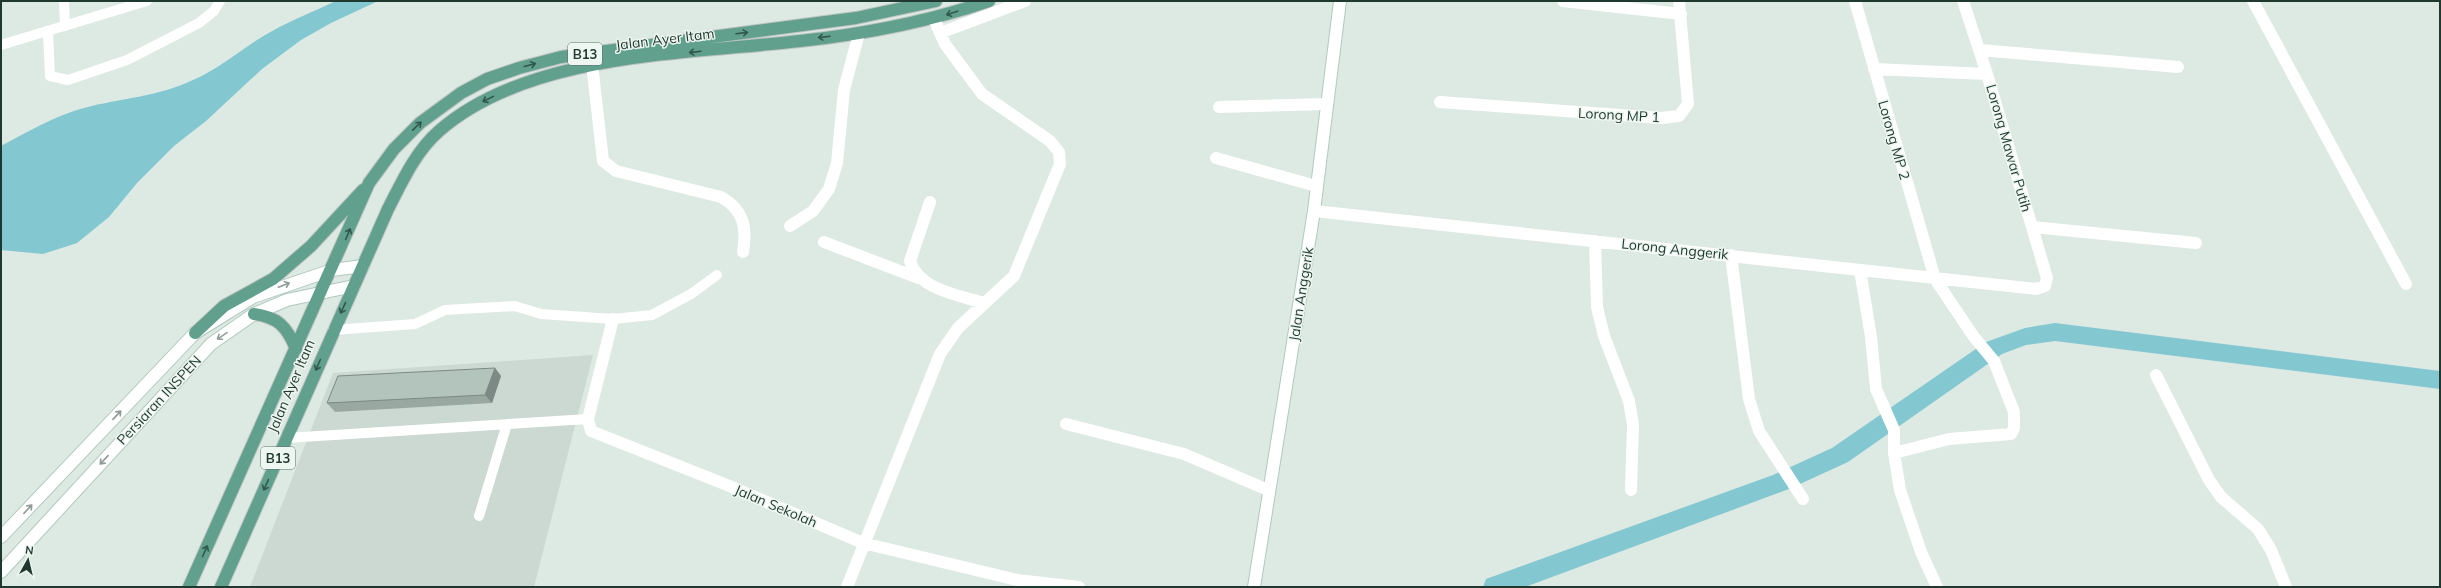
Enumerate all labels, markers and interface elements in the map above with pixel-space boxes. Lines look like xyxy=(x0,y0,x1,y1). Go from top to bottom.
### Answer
one-way arrow xyxy=(946,10,958,18)
street label: Jalan Ayer Itam xyxy=(615,24,715,54)
one-way arrow xyxy=(735,29,748,37)
one-way arrow xyxy=(818,33,831,41)
road number: B13 xyxy=(568,43,602,65)
one-way arrow xyxy=(689,48,702,56)
one-way arrow xyxy=(524,61,537,68)
street label: Lorong Mawar Putih xyxy=(1982,82,2036,214)
one-way arrow xyxy=(482,96,494,103)
street label: Lorong MP 2 xyxy=(1874,98,1914,182)
street label: Lorong MP 1 xyxy=(1578,104,1660,126)
one-way arrow xyxy=(412,121,422,131)
one-way arrow xyxy=(344,228,352,240)
street label: Lorong Anggerik xyxy=(1621,234,1730,264)
street label: Jalan Anggerik xyxy=(1285,245,1317,342)
one-way arrow xyxy=(277,281,289,289)
one-way arrow xyxy=(339,302,346,314)
one-way arrow xyxy=(217,332,228,340)
street label: Jalan Ayer Itam xyxy=(263,337,319,435)
street label: Persiaran INSPEN xyxy=(113,351,205,449)
one-way arrow xyxy=(314,359,321,371)
one-way arrow xyxy=(112,410,122,420)
road number: B13 xyxy=(261,447,295,469)
one-way arrow xyxy=(99,455,108,466)
one-way arrow xyxy=(262,478,269,490)
street label: Jalan Sekolah xyxy=(732,481,820,531)
one-way arrow xyxy=(23,504,33,514)
north arrow xyxy=(8,540,48,580)
text: N xyxy=(24,543,34,558)
one-way arrow xyxy=(202,546,209,558)

